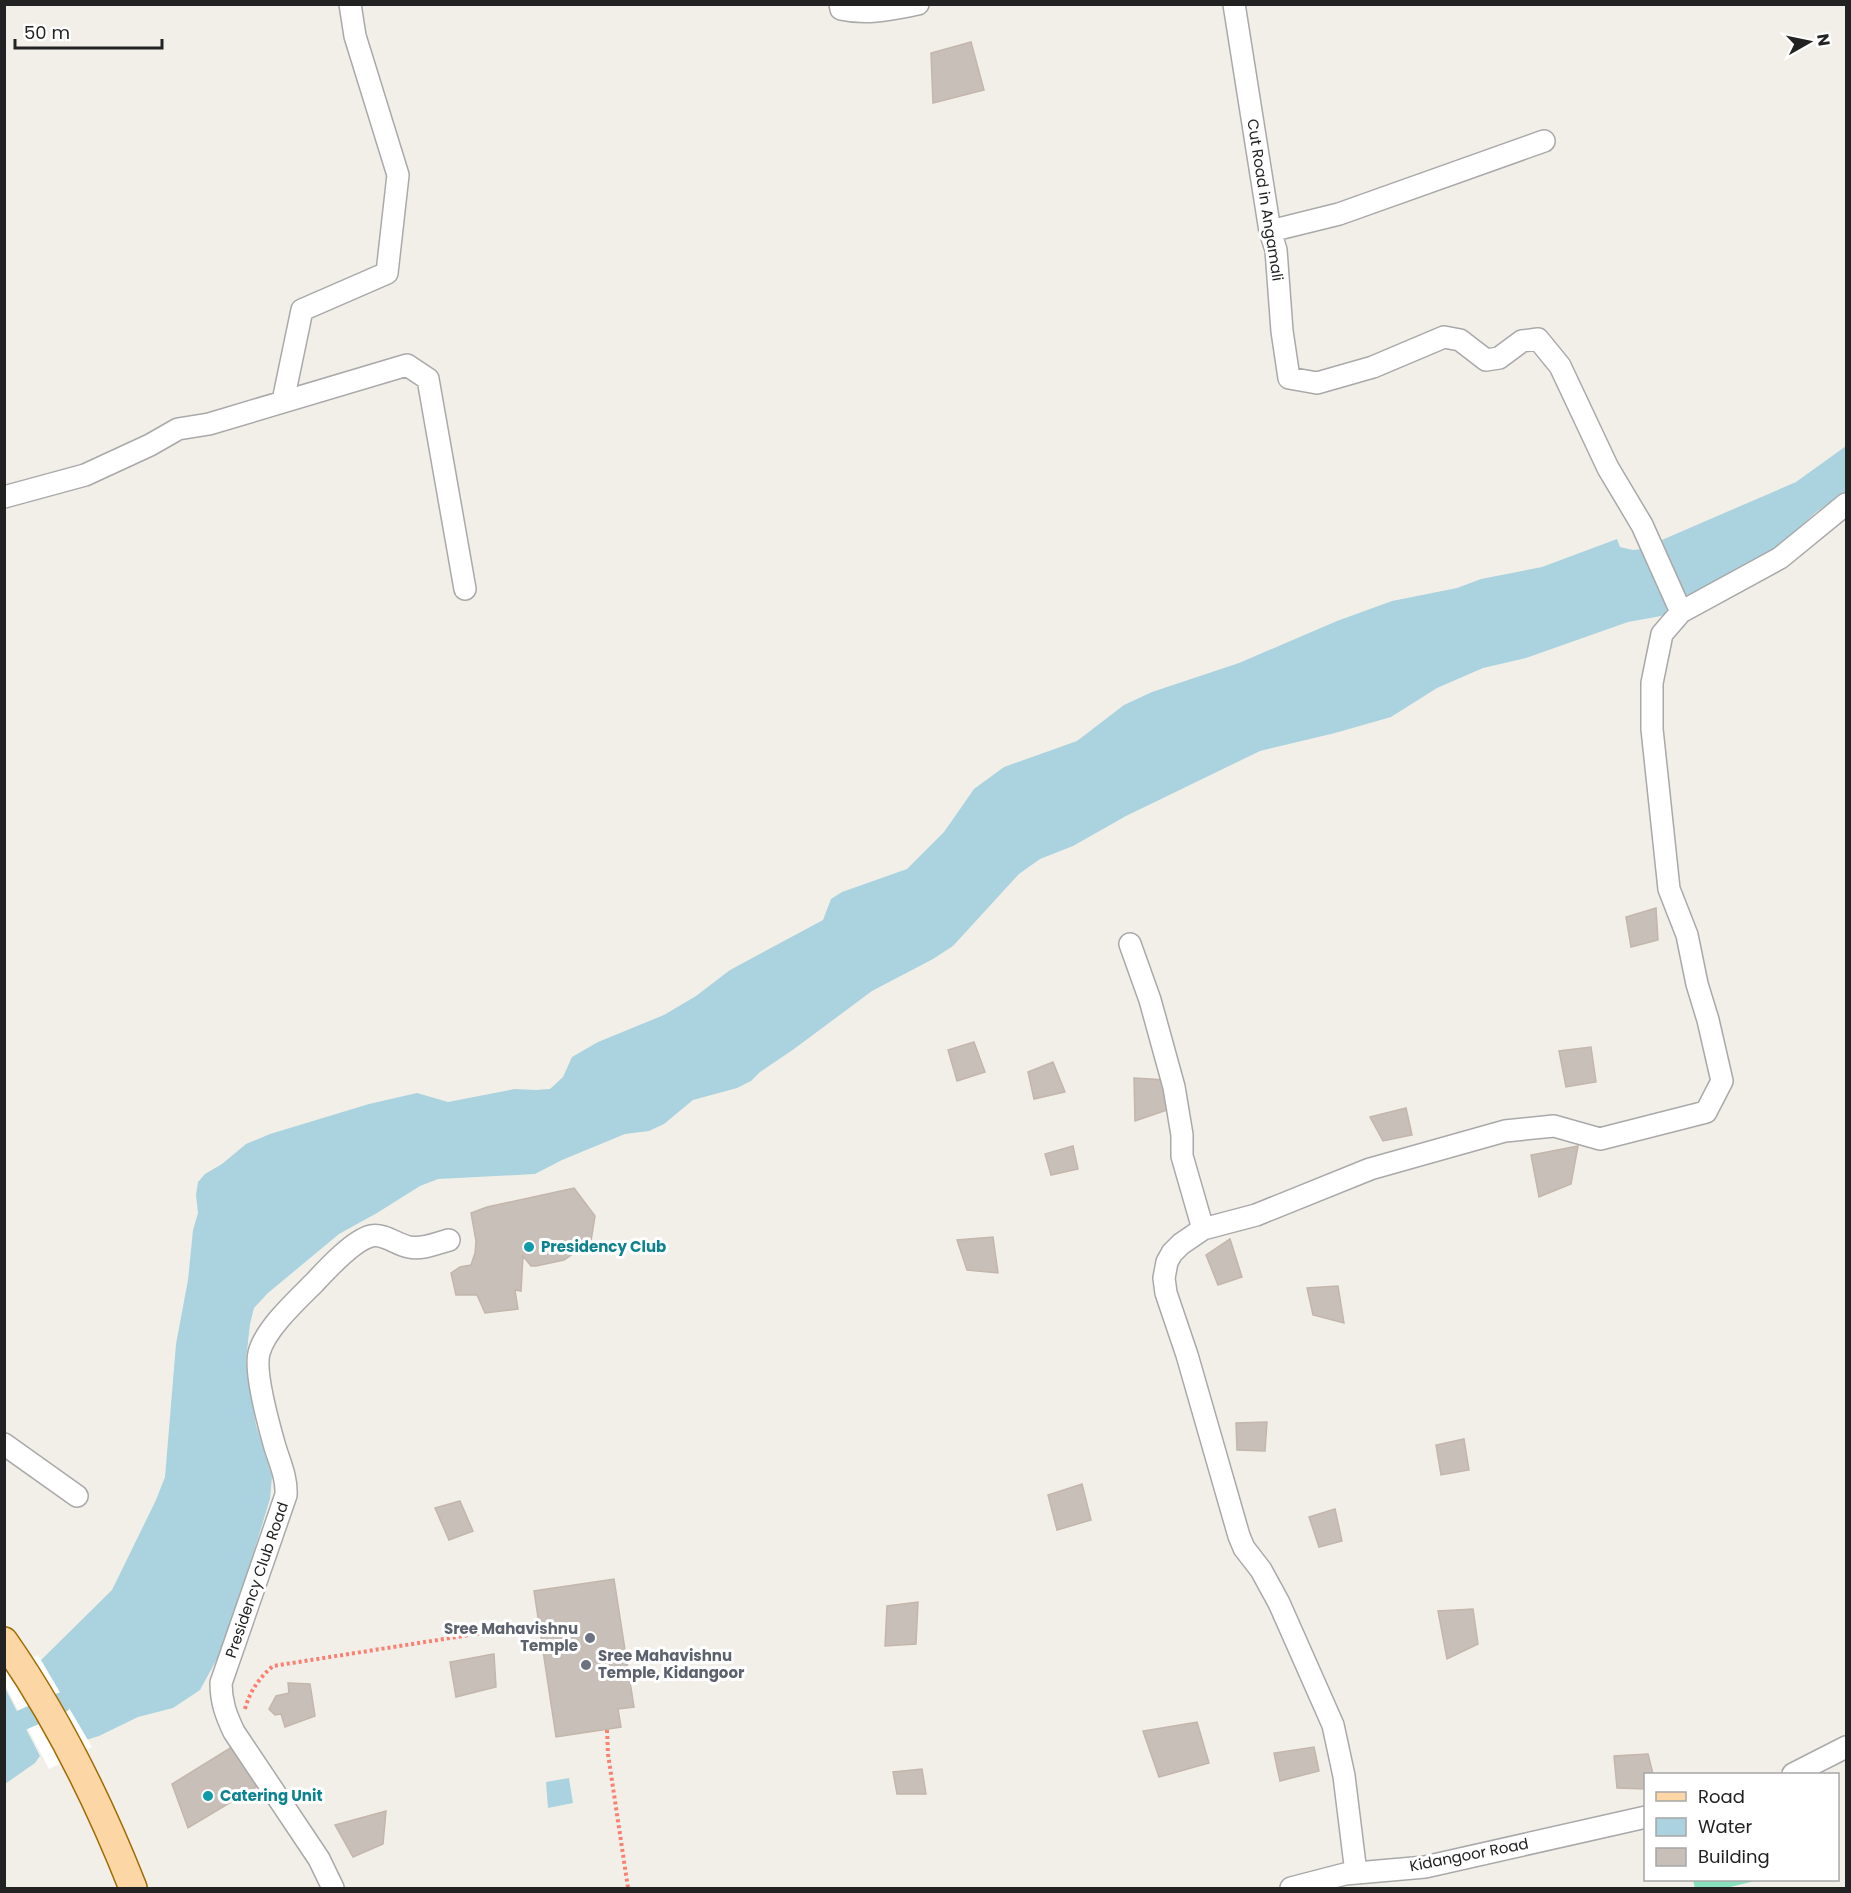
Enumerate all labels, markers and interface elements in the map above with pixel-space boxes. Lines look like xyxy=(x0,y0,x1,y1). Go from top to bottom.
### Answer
scale bar xyxy=(15,12,162,50)
north arrow xyxy=(1779,12,1839,72)
text: 50 m xyxy=(24,20,70,45)
text: N xyxy=(1811,32,1836,47)
street label: Cut Road in Angamali xyxy=(1242,117,1289,283)
place label: Presidency Club xyxy=(541,1236,666,1257)
marker: Presidency Club xyxy=(522,1240,536,1254)
street label: Presidency Club Road xyxy=(220,1499,293,1661)
place label: Sree Mahavishnu Temple xyxy=(444,1618,578,1656)
marker: Sree Mahavishnu Temple xyxy=(583,1631,597,1645)
place label: Sree Mahavishnu Temple, Kidangoor xyxy=(598,1645,745,1683)
marker: Sree Mahavishnu Temple, Kidangoor xyxy=(579,1658,593,1672)
legend xyxy=(1644,1773,1839,1881)
text: Road xyxy=(1698,1784,1745,1809)
place label: Catering Unit xyxy=(220,1785,322,1806)
marker: Catering Unit xyxy=(201,1789,215,1803)
text: Water xyxy=(1698,1814,1752,1839)
street label: Kidangoor Road xyxy=(1408,1833,1530,1876)
text: Building xyxy=(1698,1844,1770,1869)

